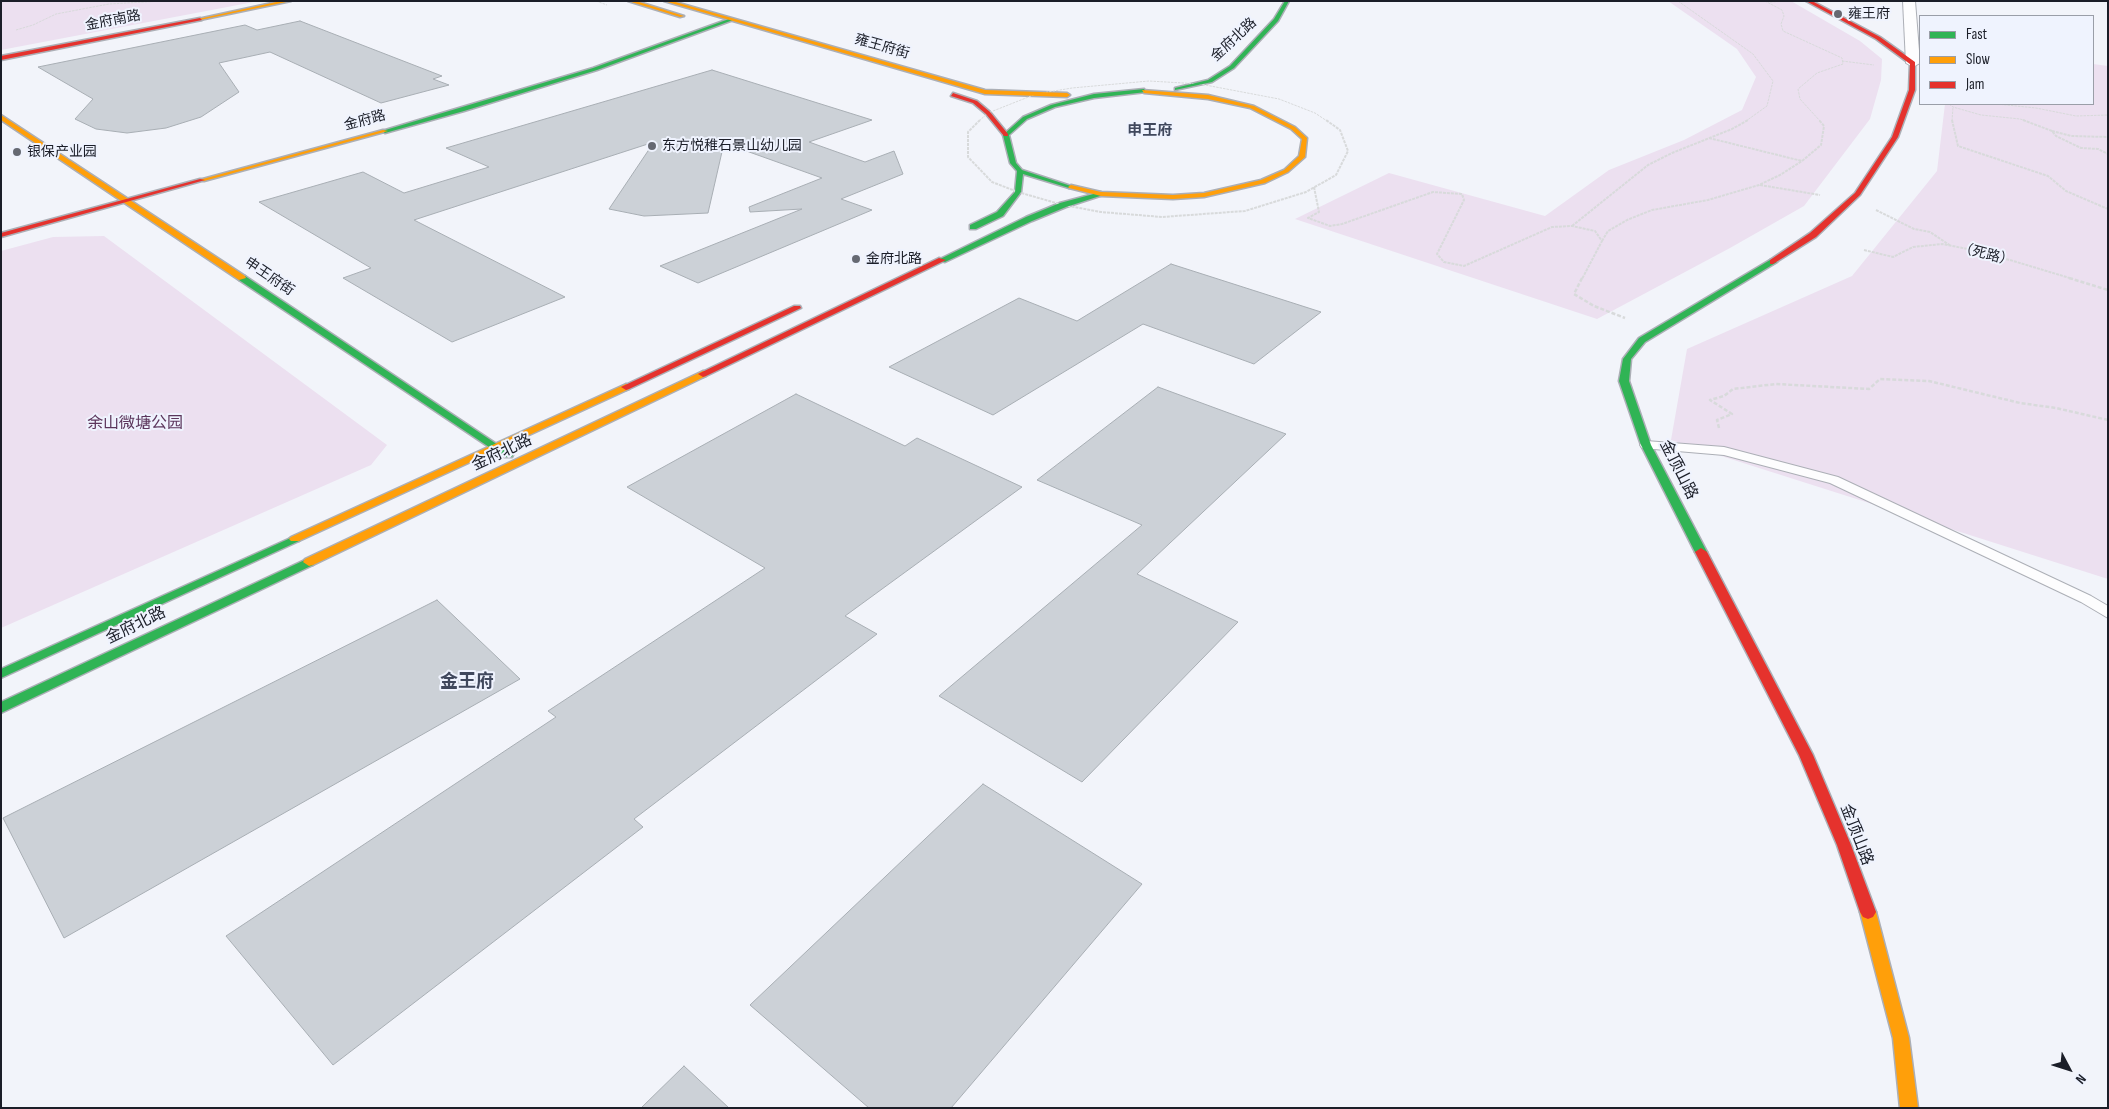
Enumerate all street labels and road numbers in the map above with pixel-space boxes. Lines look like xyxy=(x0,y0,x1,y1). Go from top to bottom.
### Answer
street label: 金府南路 xyxy=(84,7,142,35)
street label: 金府北路 xyxy=(1208,15,1260,65)
street label: 雍王府街 xyxy=(853,31,911,63)
street label: 金府路 xyxy=(343,107,387,135)
street label: （死路） xyxy=(1957,240,2015,270)
street label: 申王府街 xyxy=(241,254,297,300)
street label: 金府北路 xyxy=(469,431,535,475)
street label: 金顶山路 xyxy=(1655,437,1701,503)
street label: 金府北路 xyxy=(103,603,169,649)
street label: 金顶山路 xyxy=(1836,802,1876,868)

